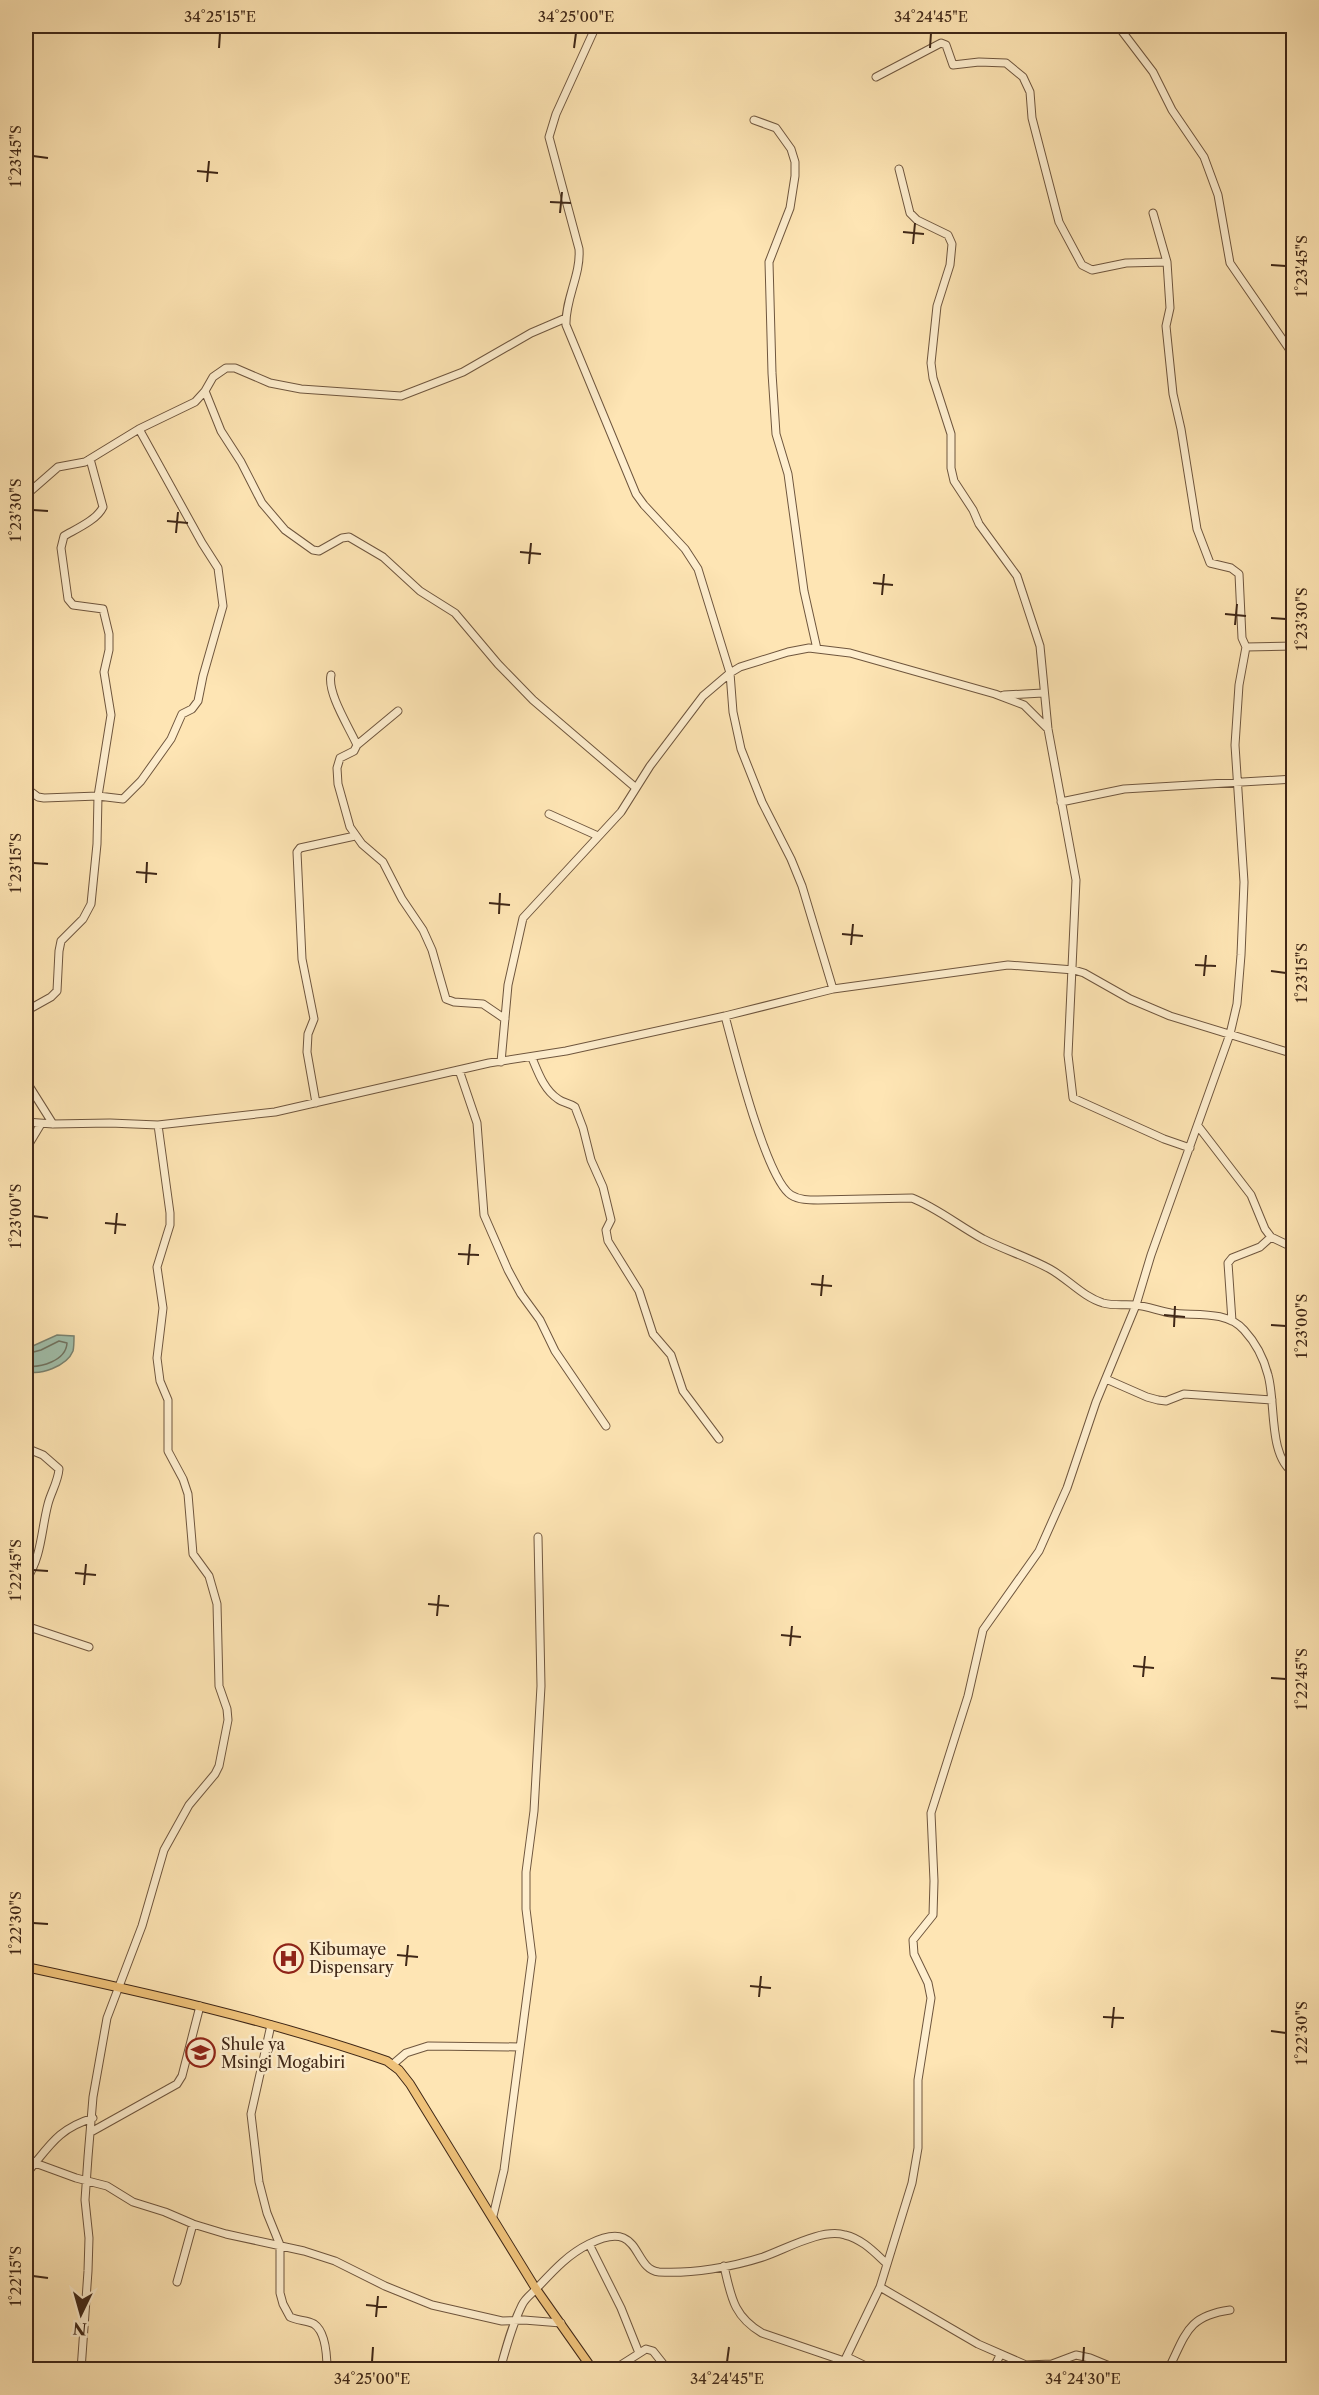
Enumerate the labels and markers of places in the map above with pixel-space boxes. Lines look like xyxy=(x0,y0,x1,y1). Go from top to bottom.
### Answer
place label: Kibumaye Dispensary xyxy=(309,1939,395,1977)
hospital icon: Kibumaye Dispensary xyxy=(272,1942,304,1974)
place label: Shule ya Msingi Mogabiri xyxy=(221,2034,345,2072)
school or university icon: Shule ya Msingi Mogabiri xyxy=(184,2037,216,2069)

